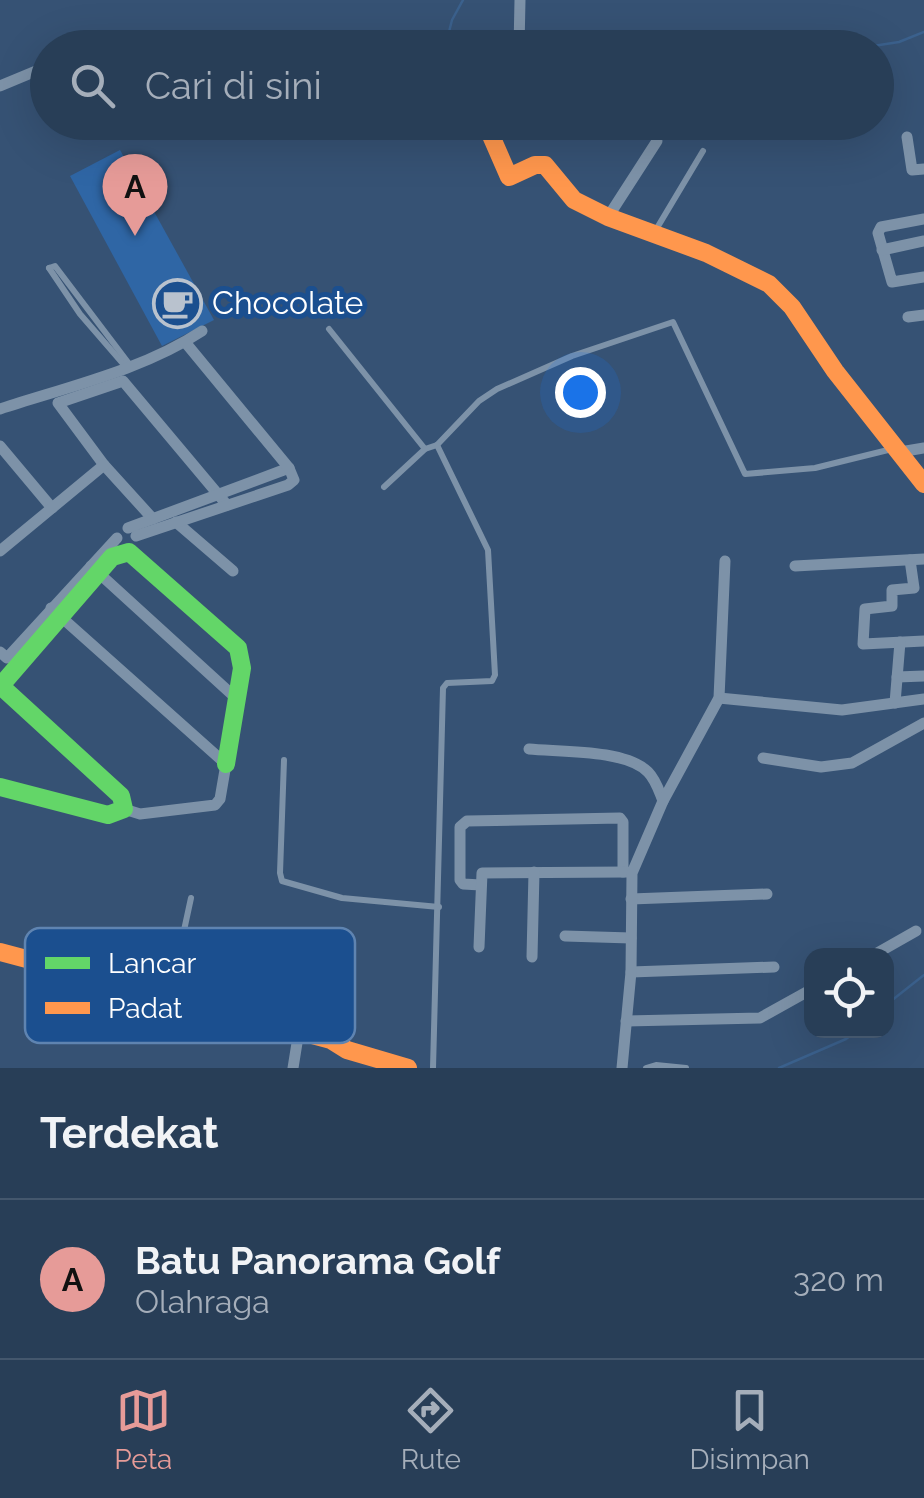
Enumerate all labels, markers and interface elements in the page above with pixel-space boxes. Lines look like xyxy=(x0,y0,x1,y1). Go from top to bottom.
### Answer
search box xyxy=(30,30,894,140)
icon: search xyxy=(65,58,120,113)
text: Cari di sini xyxy=(145,63,322,108)
pin: A xyxy=(102,154,168,236)
cafe icon: Chocolate xyxy=(151,277,203,329)
place label: Chocolate xyxy=(212,284,363,321)
your location xyxy=(555,367,606,418)
legend xyxy=(25,928,355,1043)
text: Lancar xyxy=(108,947,197,980)
map controls xyxy=(804,948,894,1038)
button: locate xyxy=(804,948,894,1038)
text: Padat xyxy=(108,992,183,1025)
text: Terdekat xyxy=(40,1109,219,1158)
text: Batu Panorama Golf xyxy=(135,1238,500,1283)
text: A xyxy=(62,1261,83,1298)
text: 320 m xyxy=(793,1261,884,1298)
text: Olahraga xyxy=(135,1283,270,1320)
tab: Peta xyxy=(114,1383,172,1476)
tab: Rute xyxy=(401,1383,461,1476)
tab: Disimpan xyxy=(689,1383,810,1476)

